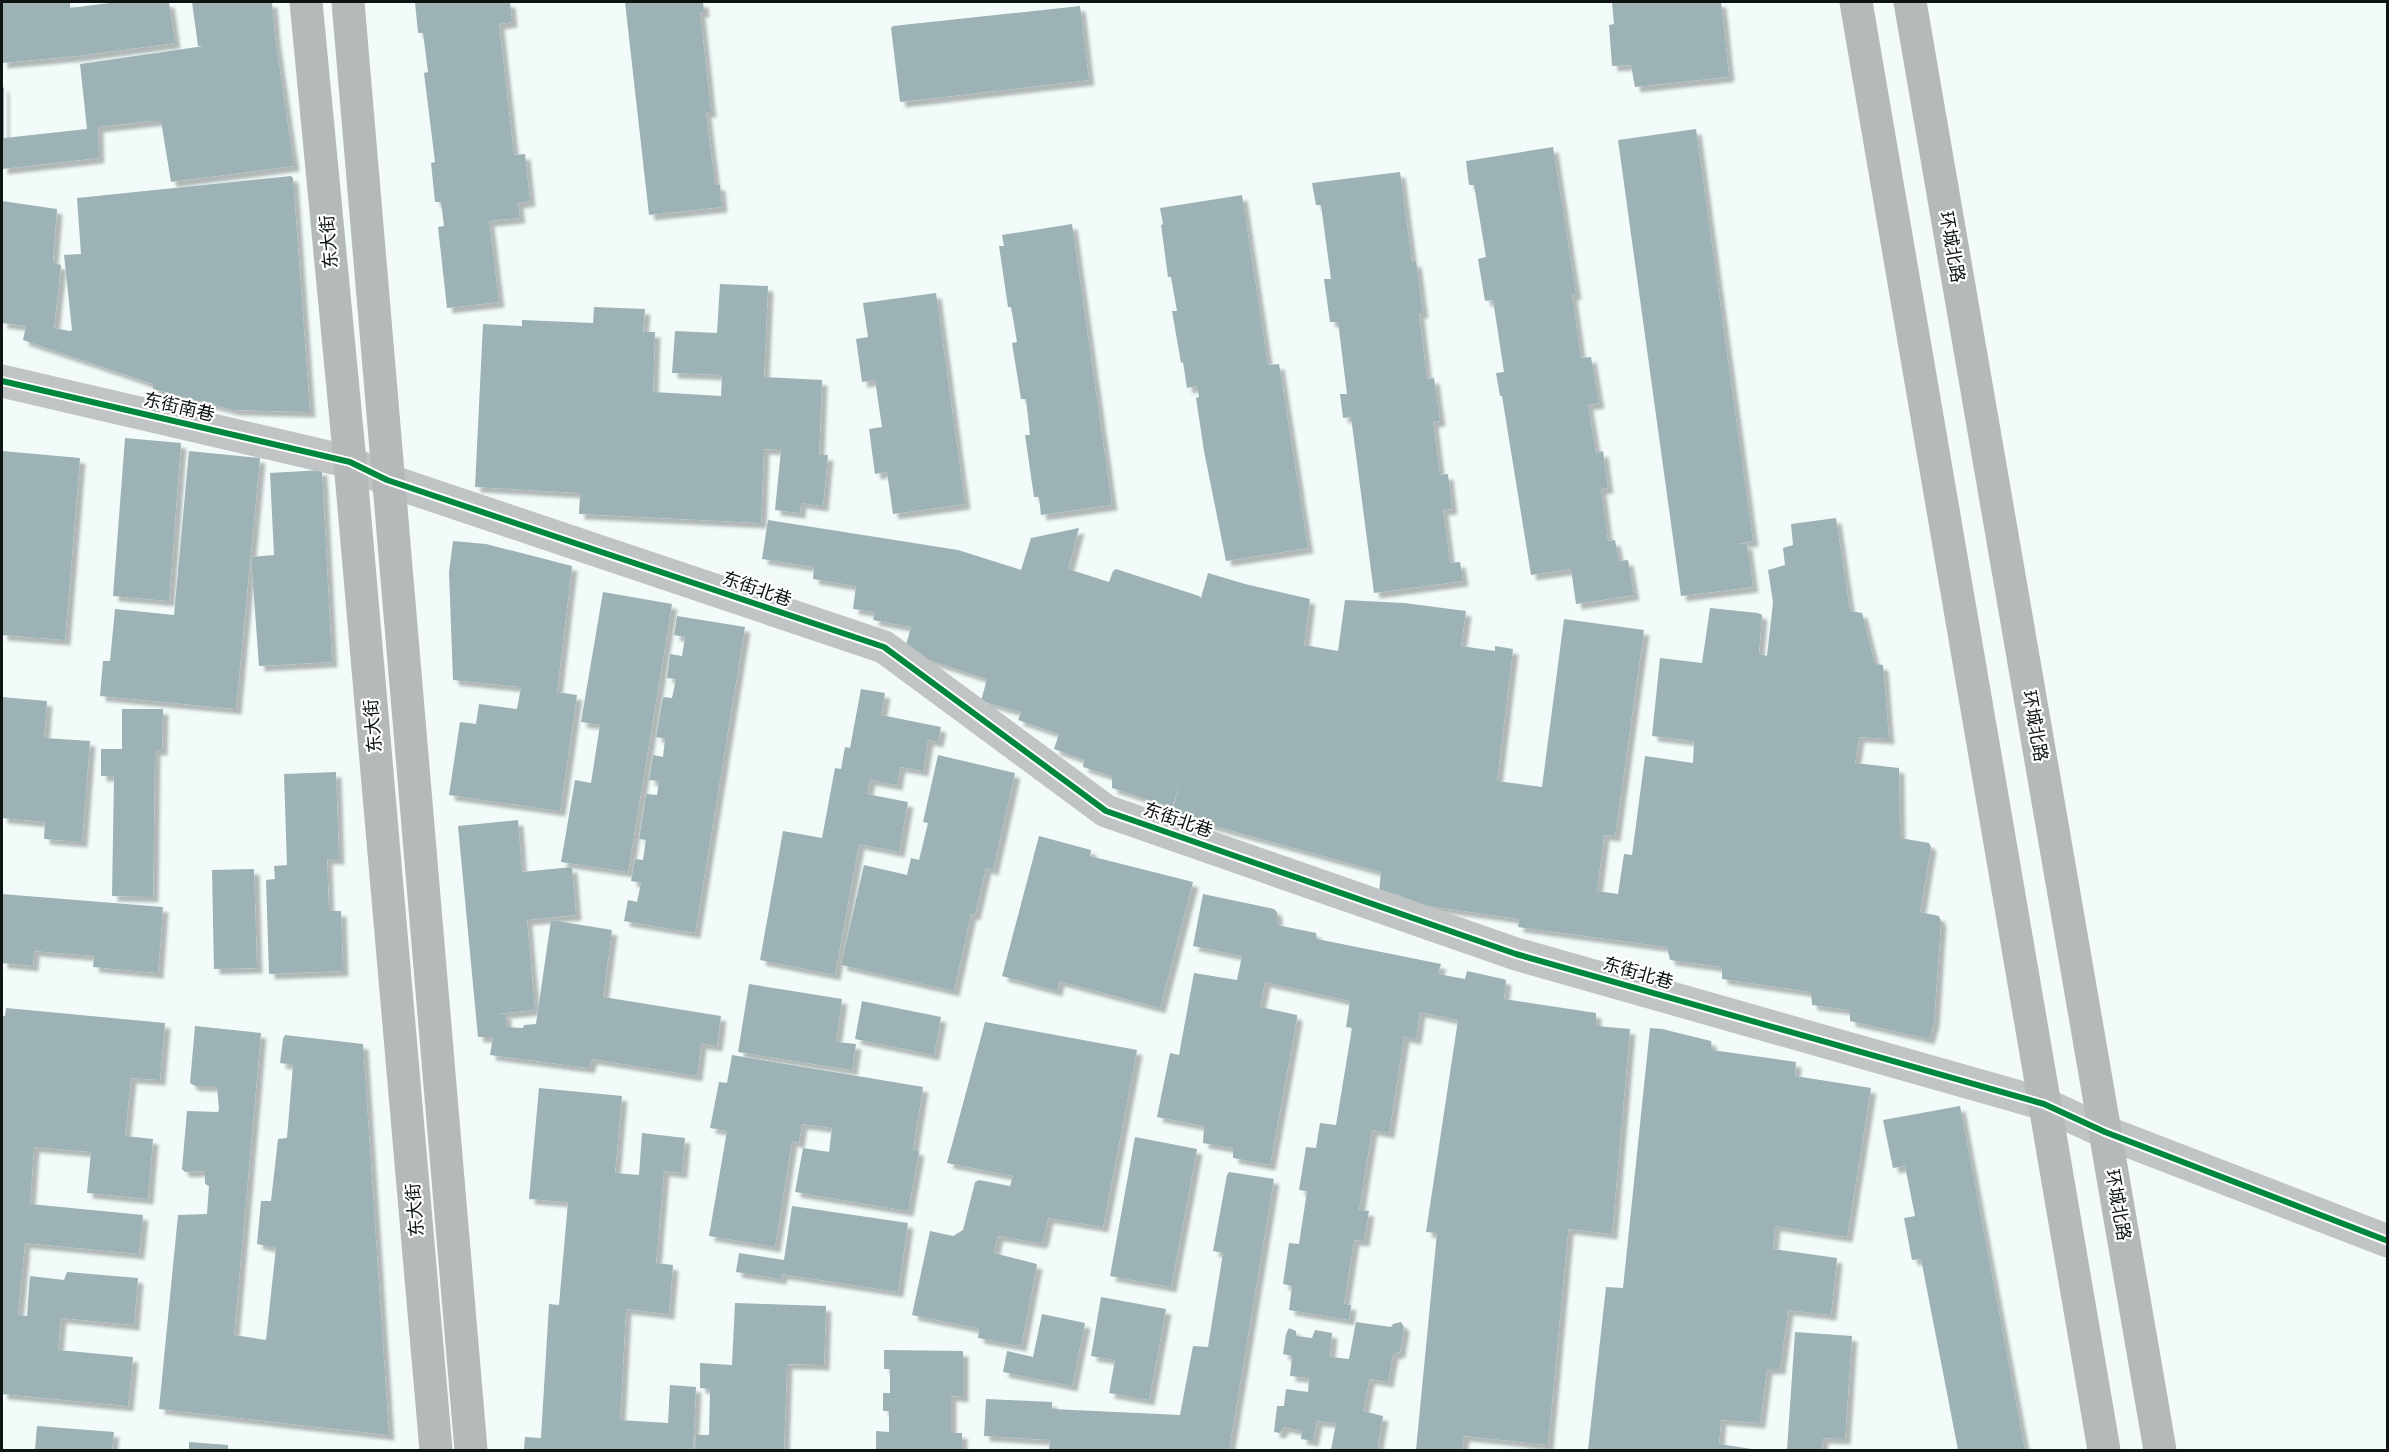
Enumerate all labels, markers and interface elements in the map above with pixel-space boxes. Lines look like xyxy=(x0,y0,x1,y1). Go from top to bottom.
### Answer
street label: 环城北路 xyxy=(1935,210,1969,284)
street label: 东大街 xyxy=(316,214,342,270)
street label: 东街南巷 xyxy=(141,388,217,426)
street label: 东街北巷 xyxy=(719,567,795,611)
street label: 环城北路 xyxy=(2018,689,2052,763)
street label: 东大街 xyxy=(360,698,386,754)
street label: 东街北巷 xyxy=(1140,798,1216,842)
street label: 东街北巷 xyxy=(1600,953,1676,993)
street label: 环城北路 xyxy=(2101,1168,2135,1242)
street label: 东大街 xyxy=(402,1182,428,1238)

